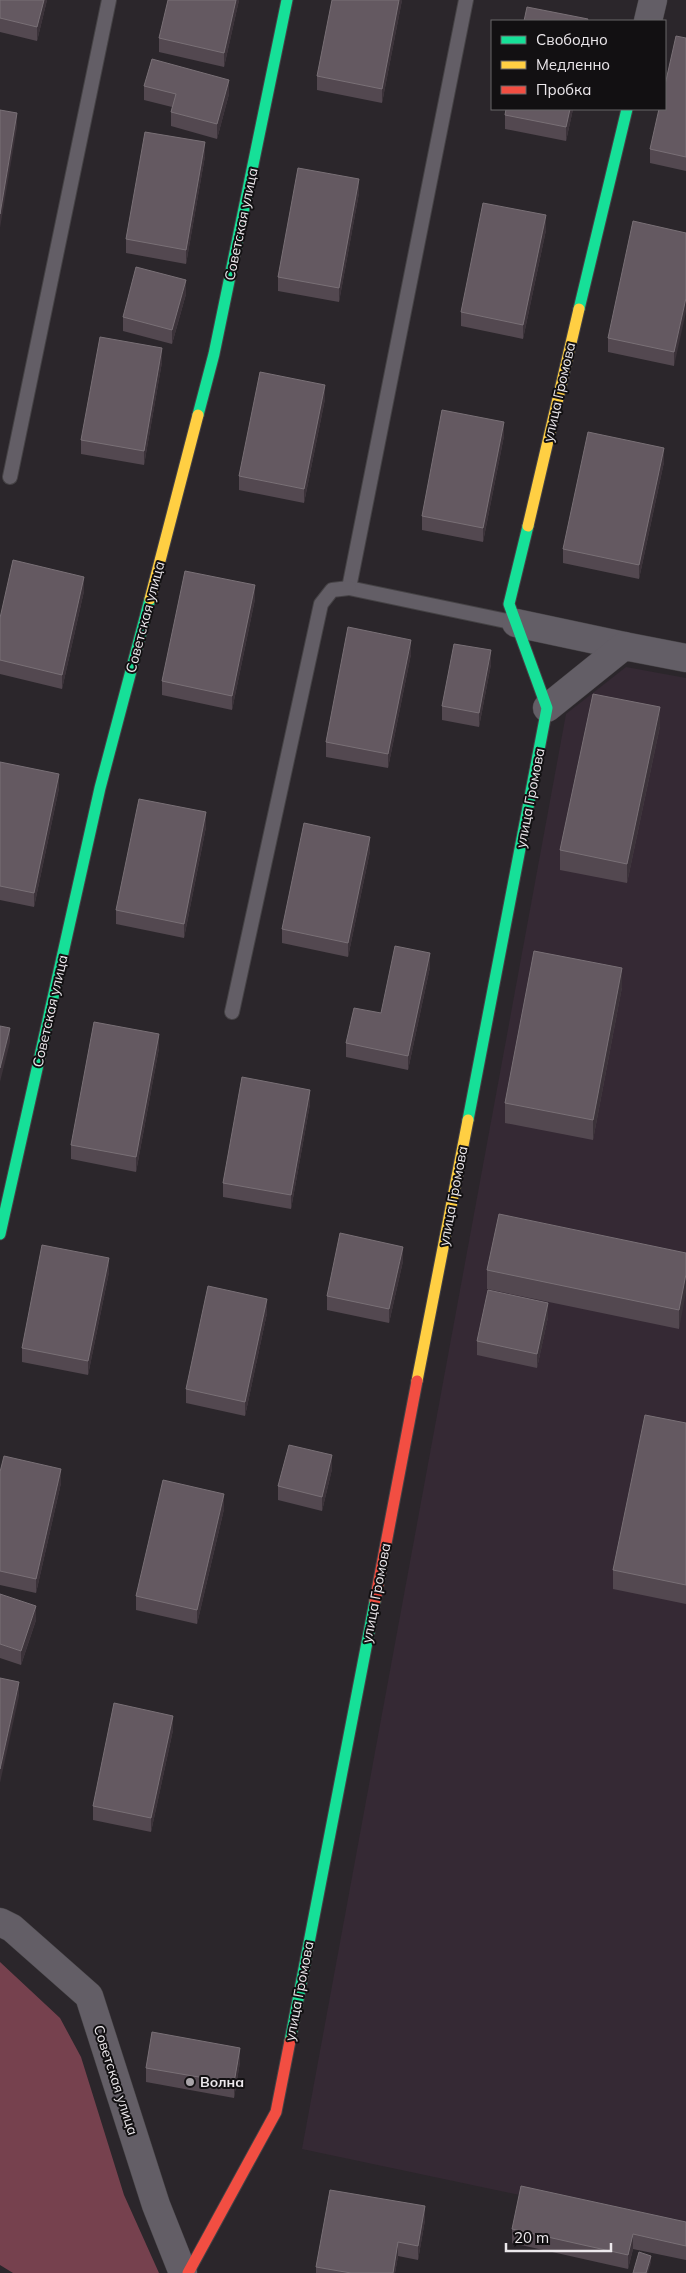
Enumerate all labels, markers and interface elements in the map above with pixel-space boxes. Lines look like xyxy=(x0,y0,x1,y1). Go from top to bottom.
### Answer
legend xyxy=(491,20,666,110)
text: Свободно xyxy=(536,30,608,49)
text: Медленно xyxy=(536,55,610,74)
text: Пробка xyxy=(536,80,591,99)
street label: Советская улица xyxy=(220,166,262,282)
street label: улица Громова xyxy=(539,340,579,444)
street label: Советская улица xyxy=(121,559,169,675)
street label: улица Громова xyxy=(511,746,549,850)
street label: Советская улица xyxy=(28,953,72,1069)
street label: улица Громова xyxy=(434,1144,472,1248)
street label: улица Громова xyxy=(357,1541,395,1645)
street label: улица Громова xyxy=(280,1939,318,2043)
street label: Советская улица xyxy=(90,2023,142,2137)
place label: Волна xyxy=(200,2073,244,2091)
marker: Волна xyxy=(184,2076,196,2088)
scale bar xyxy=(506,2220,611,2252)
text: 20 m xyxy=(514,2228,549,2247)

